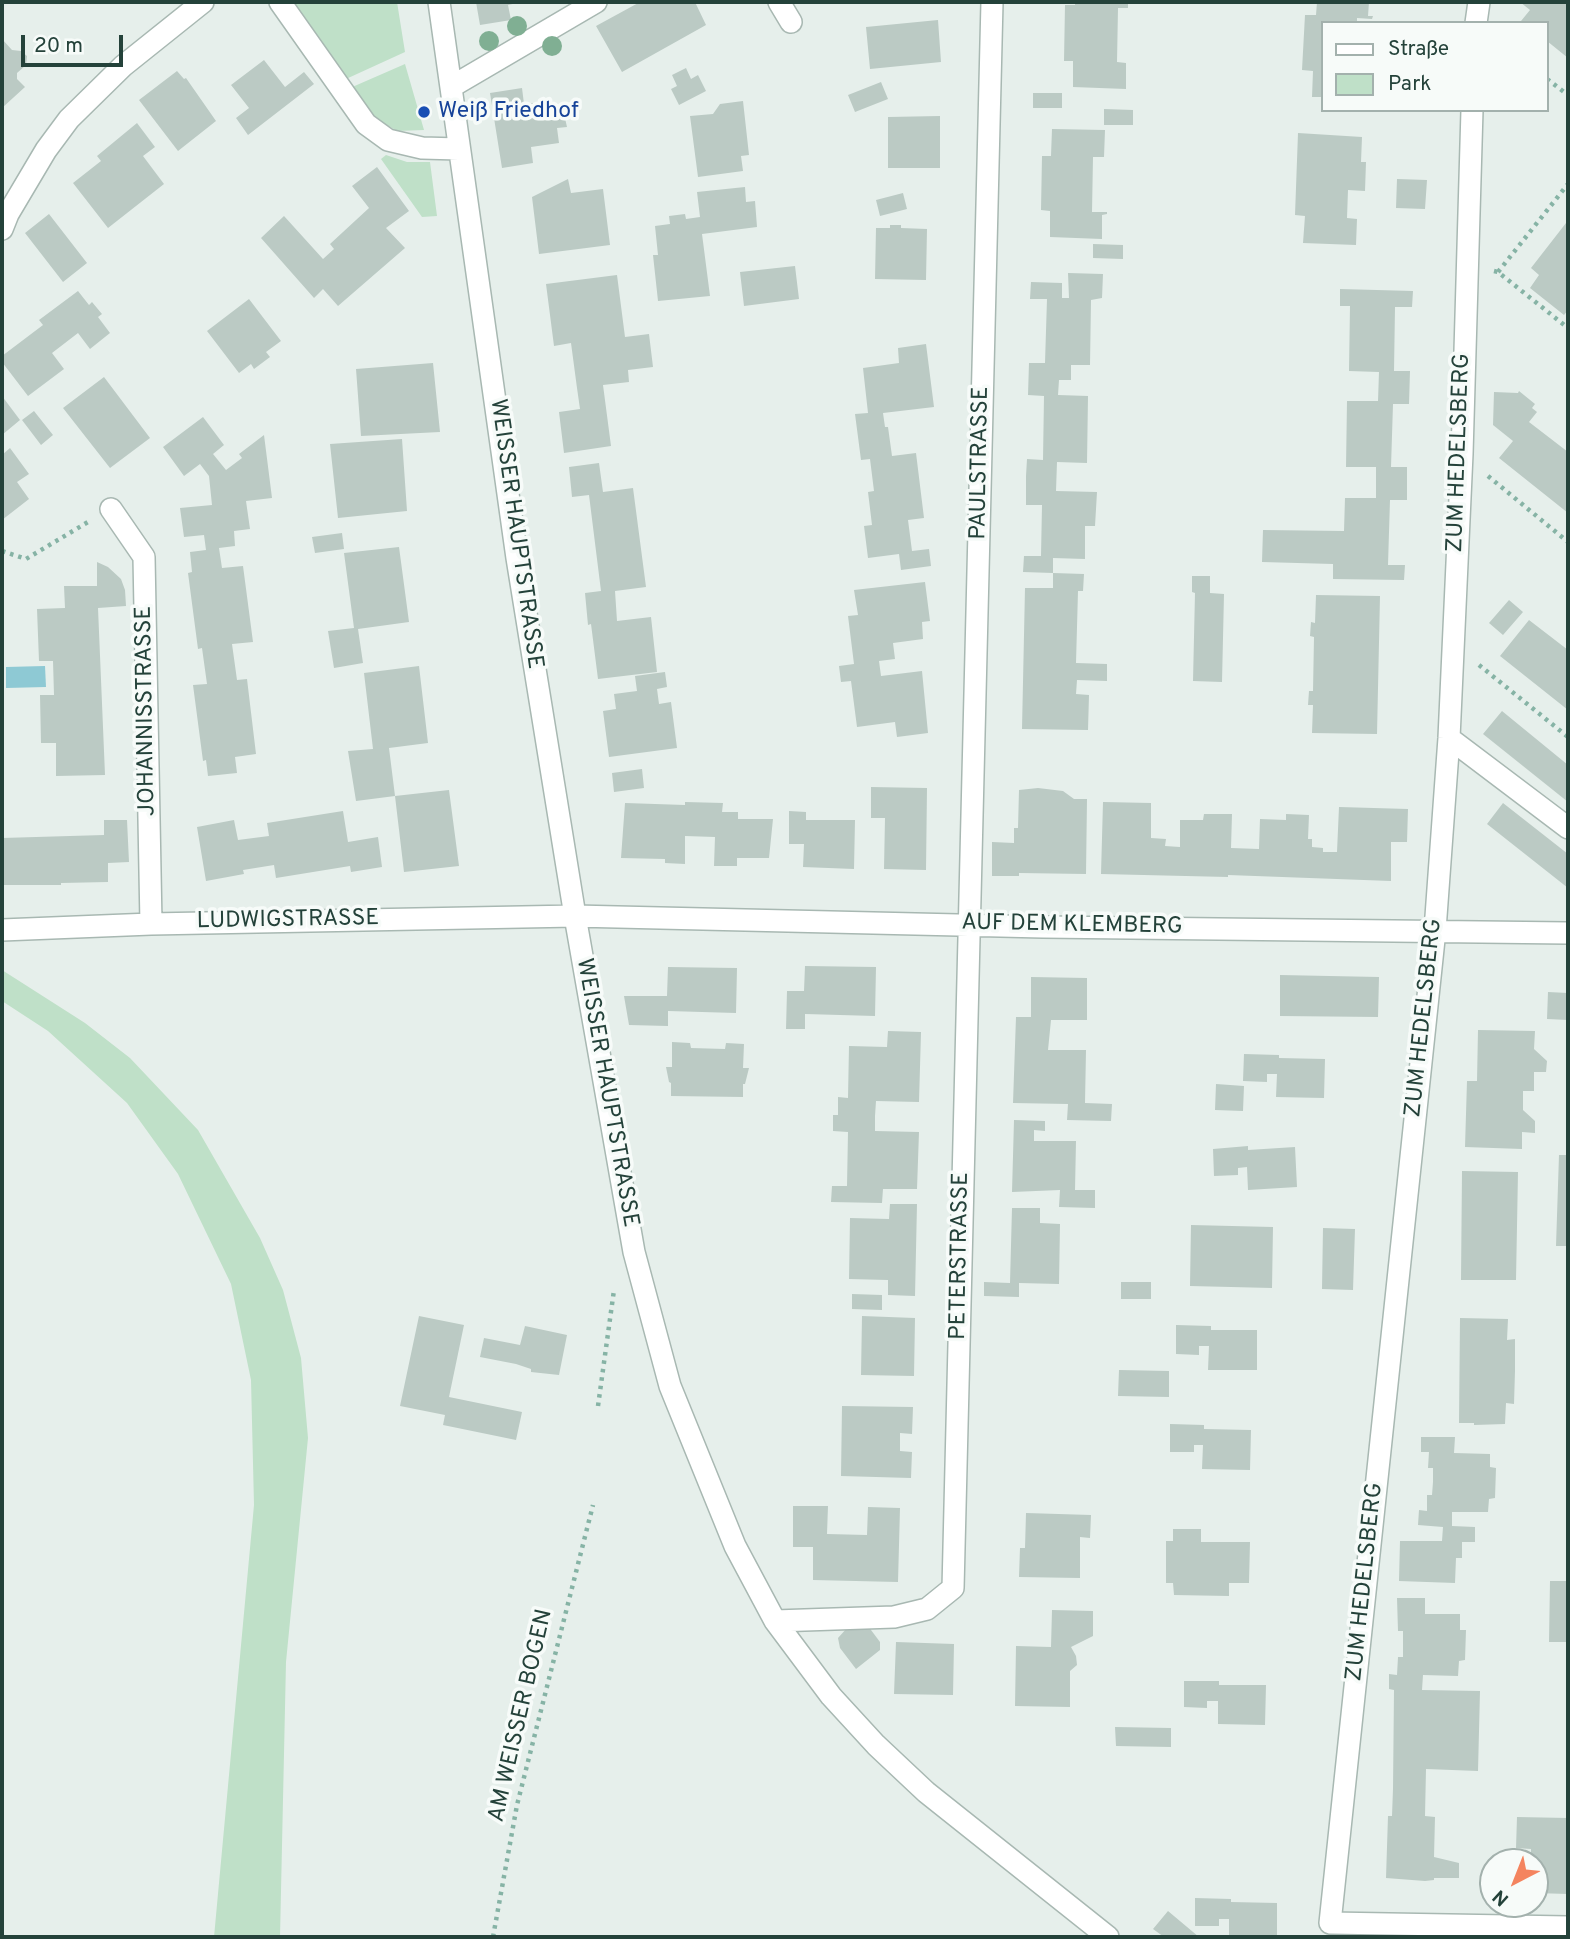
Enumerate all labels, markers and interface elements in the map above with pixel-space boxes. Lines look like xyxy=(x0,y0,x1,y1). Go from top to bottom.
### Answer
scale bar xyxy=(24,21,126,65)
legend xyxy=(1322,21,1549,112)
text: 20 m xyxy=(34,33,83,60)
text: Straße xyxy=(1388,36,1449,63)
text: Park xyxy=(1388,71,1431,98)
place label: Weiß Friedhof xyxy=(438,98,579,126)
marker: Weiß Friedhof xyxy=(416,104,432,120)
street label: ZUM HEDELSBERG xyxy=(1443,353,1477,553)
street label: PAULSTRASSE xyxy=(966,386,996,540)
street label: WEISSER HAUPTSTRASSE xyxy=(482,397,548,671)
street label: JOHANNISSTRASSE xyxy=(131,605,163,817)
street label: LUDWIGSTRASSE xyxy=(197,906,379,936)
street label: AUF DEM KLEMBERG xyxy=(961,910,1183,942)
street label: ZUM HEDELSBERG xyxy=(1401,917,1449,1119)
street label: WEISSER HAUPTSTRASSE xyxy=(569,956,643,1230)
street label: PETERSTRASSE xyxy=(946,1172,976,1340)
street label: ZUM HEDELSBERG xyxy=(1342,1481,1390,1683)
street label: AM WEISSER BOGEN xyxy=(484,1607,560,1825)
north arrow xyxy=(1479,1848,1549,1918)
text: N xyxy=(1488,1884,1514,1911)

